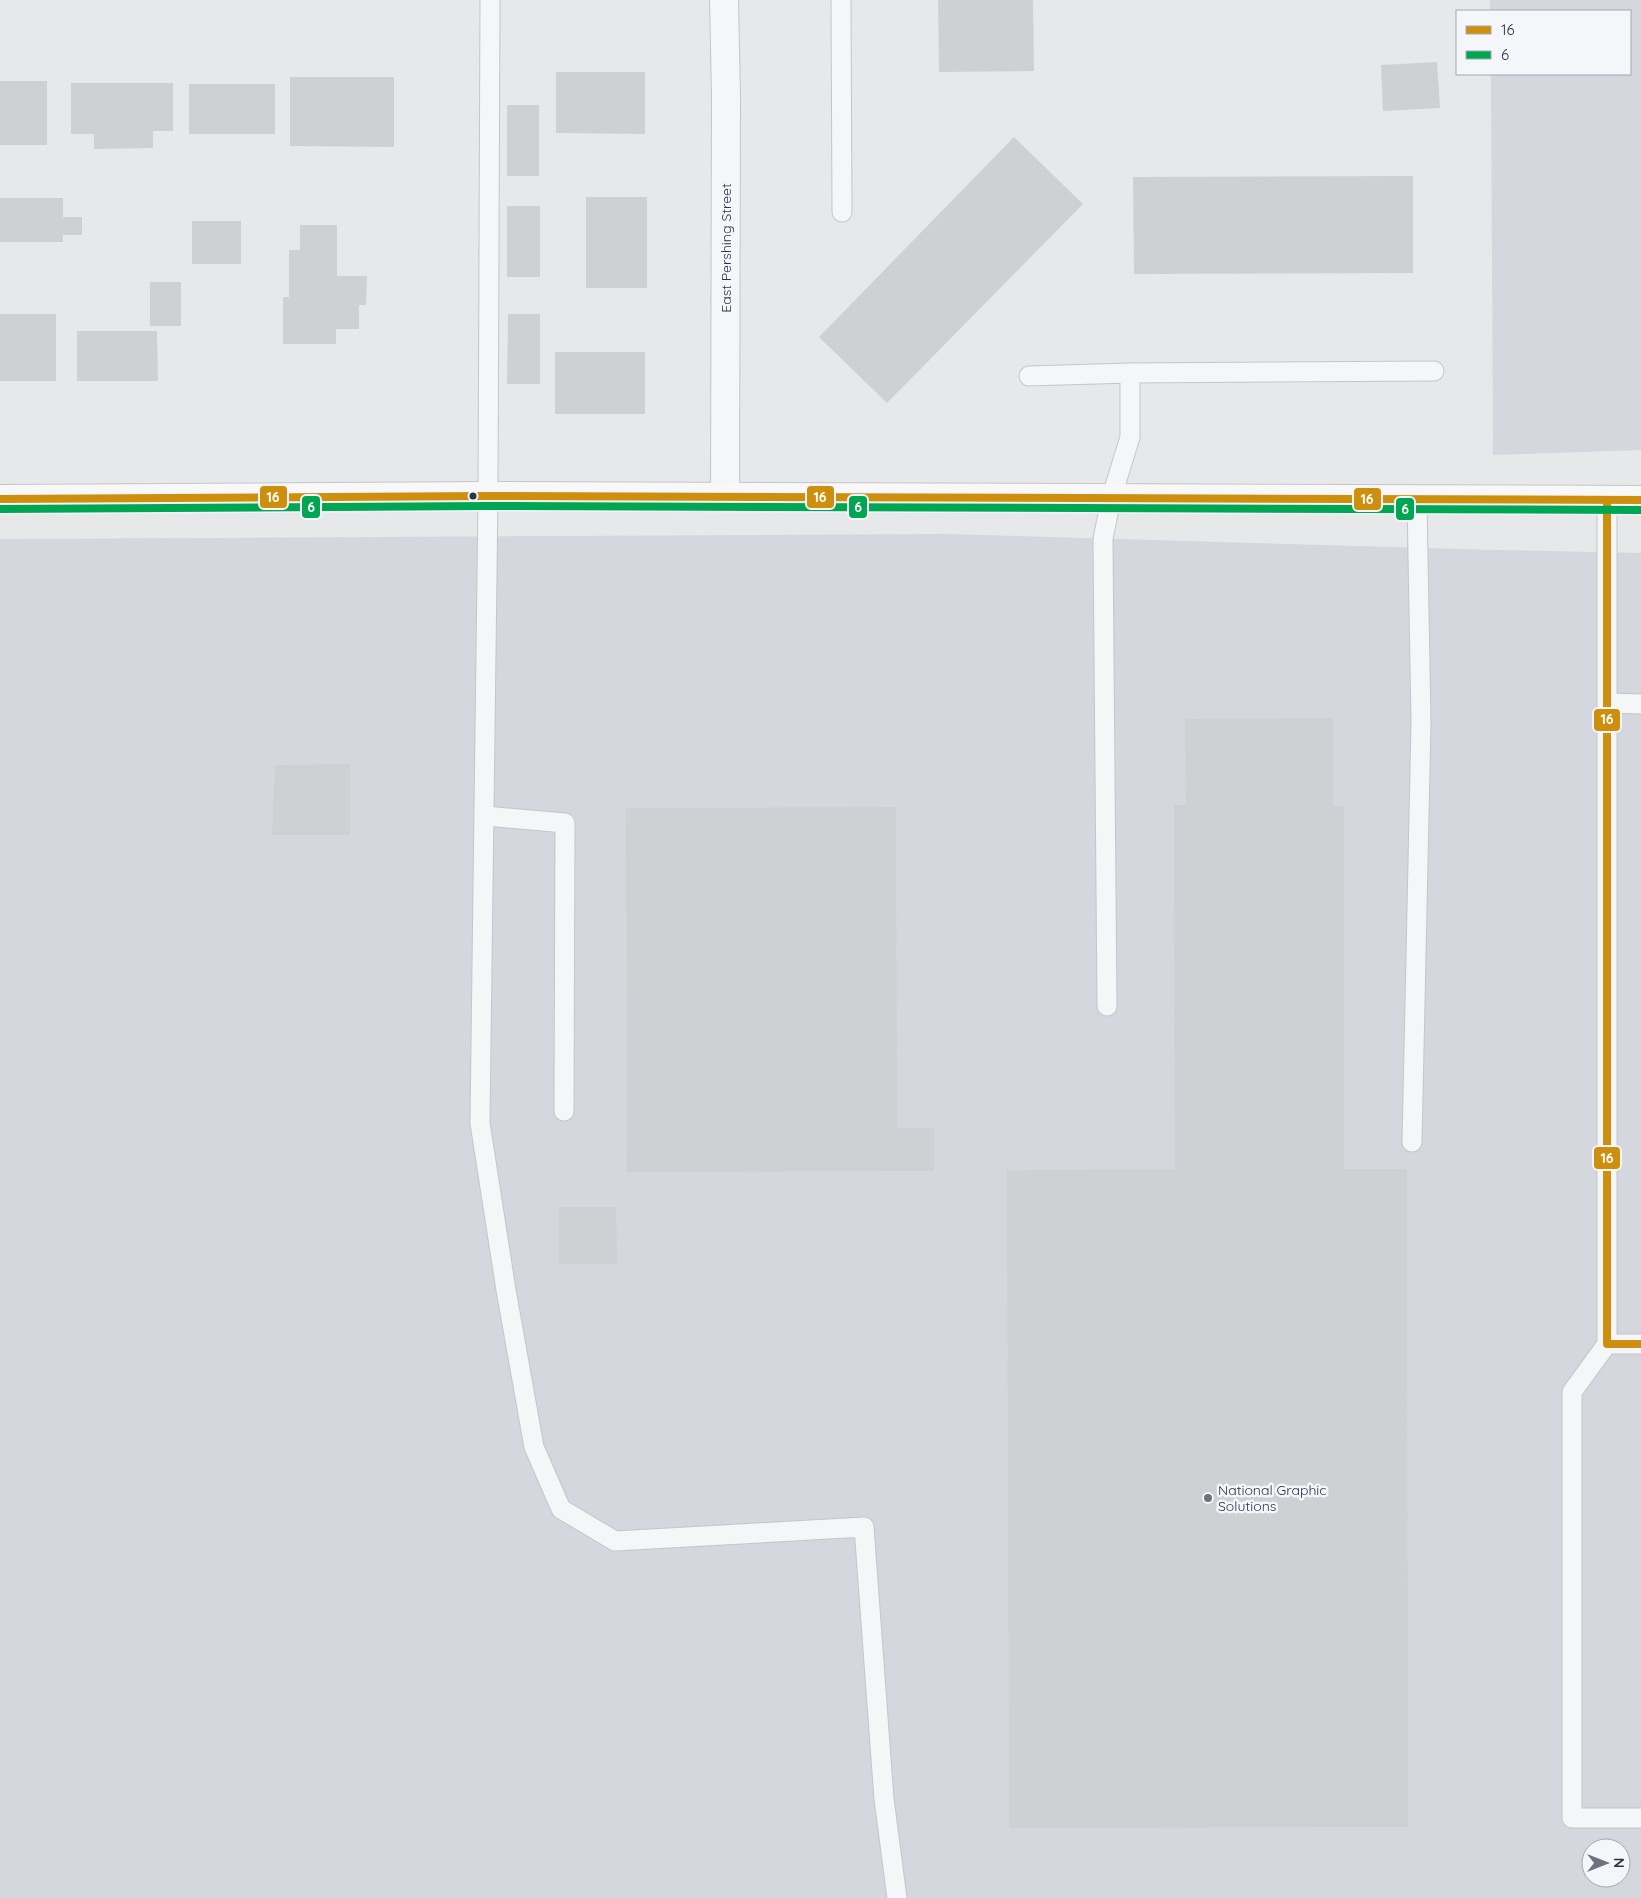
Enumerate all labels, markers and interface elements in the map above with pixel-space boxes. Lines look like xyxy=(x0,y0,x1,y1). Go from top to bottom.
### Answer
legend xyxy=(1456,10,1631,75)
text: 16 xyxy=(1501,20,1515,39)
text: 6 xyxy=(1501,45,1509,64)
street label: East Pershing Street xyxy=(717,183,735,313)
line badge: 16 xyxy=(259,485,288,509)
line badge: 16 xyxy=(806,485,835,509)
line badge: 16 xyxy=(1353,487,1382,511)
text: 16 xyxy=(266,488,280,506)
text: 16 xyxy=(813,488,827,506)
text: 16 xyxy=(1360,490,1374,508)
unlabelled marker xyxy=(468,491,478,501)
line badge: 6 xyxy=(301,495,321,519)
line badge: 6 xyxy=(848,495,868,519)
line badge: 6 xyxy=(1395,497,1415,521)
text: 6 xyxy=(307,498,315,516)
text: 6 xyxy=(854,498,862,516)
text: 6 xyxy=(1401,500,1409,518)
line badge: 16 xyxy=(1593,708,1621,732)
text: 16 xyxy=(1600,710,1614,728)
line badge: 16 xyxy=(1593,1146,1621,1170)
text: 16 xyxy=(1600,1149,1614,1167)
place label: National Graphic Solutions xyxy=(1218,1481,1327,1515)
marker: National Graphic Solutions xyxy=(1202,1492,1214,1504)
north arrow xyxy=(1581,1838,1631,1888)
text: N xyxy=(1610,1858,1628,1868)

